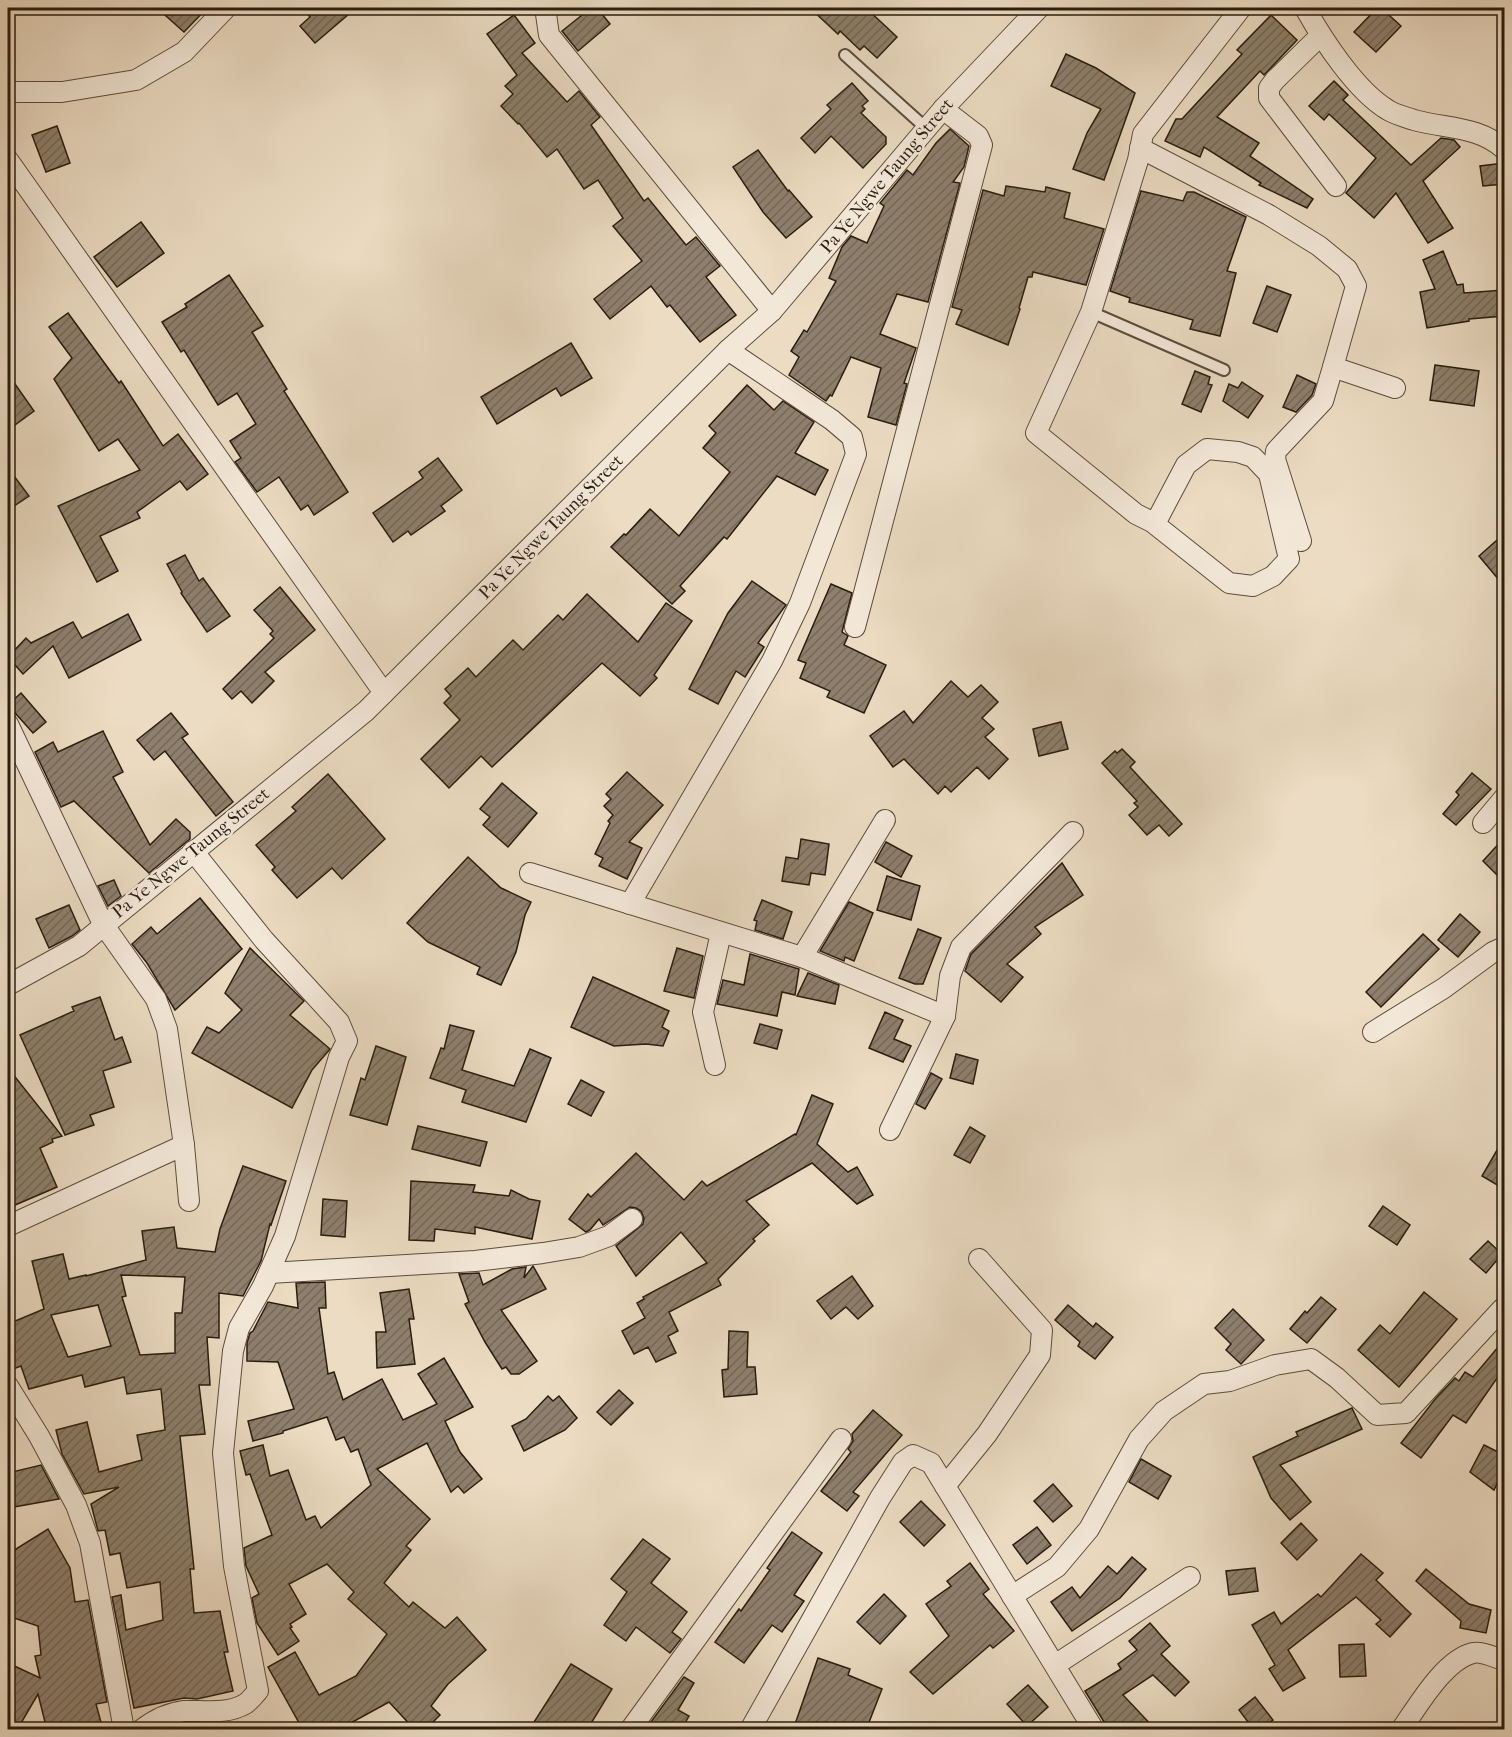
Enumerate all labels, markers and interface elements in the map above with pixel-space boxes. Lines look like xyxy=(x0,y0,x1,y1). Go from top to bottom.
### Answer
street label: Pa Ye Ngwe Taung Street xyxy=(816,94,958,258)
street label: Pa Ye Ngwe Taung Street xyxy=(474,450,628,604)
street label: Pa Ye Ngwe Taung Street xyxy=(108,783,274,923)

